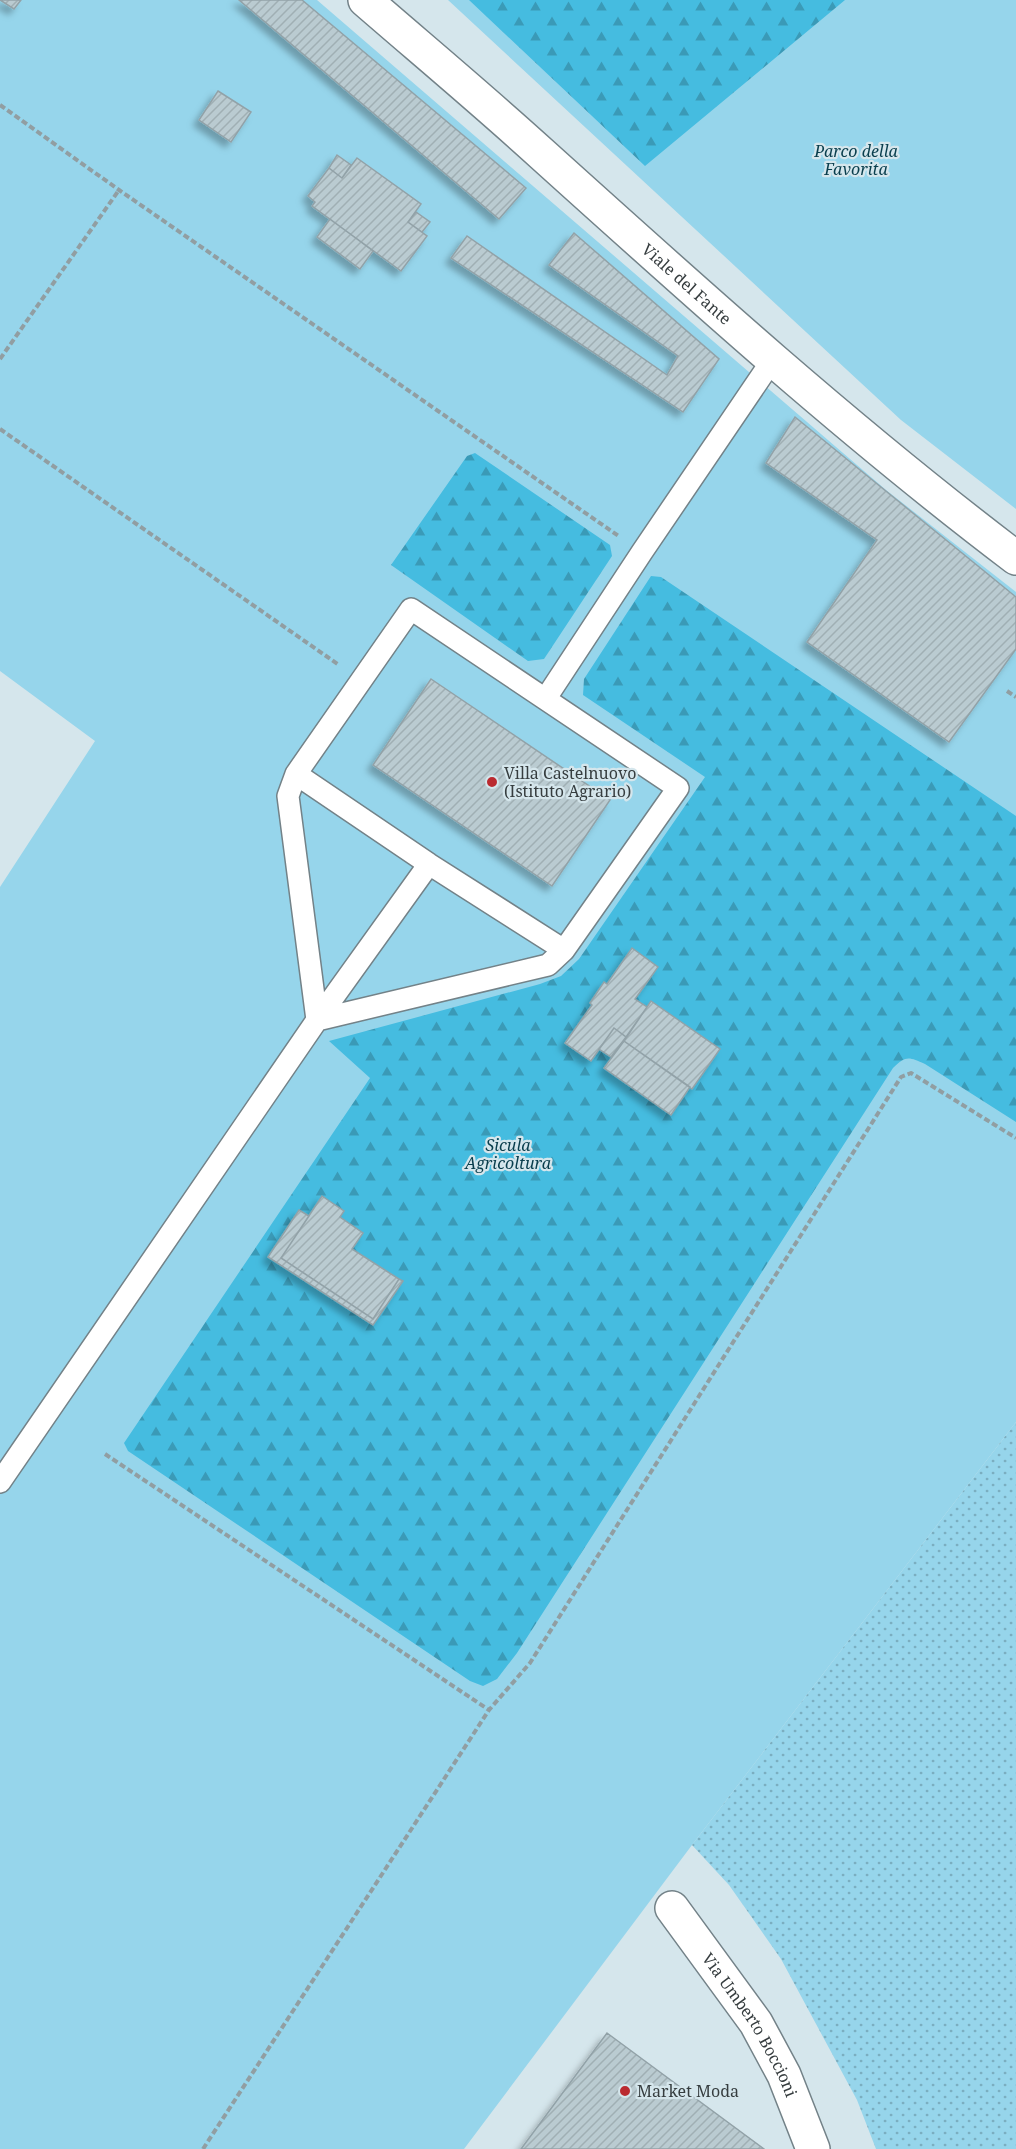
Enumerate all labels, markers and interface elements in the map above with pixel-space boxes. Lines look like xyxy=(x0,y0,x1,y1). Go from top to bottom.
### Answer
park label: Parco della Favorita xyxy=(813,140,899,180)
street label: Viale del Fante xyxy=(637,238,736,329)
place label: Villa Castelnuovo (Istituto Agrario) xyxy=(504,762,636,802)
marker: Villa Castelnuovo (Istituto Agrario) xyxy=(485,775,499,789)
park label: Sicula Agricoltura xyxy=(464,1134,552,1174)
street label: Via Umberto Boccioni xyxy=(697,1948,802,2100)
place label: Market Moda xyxy=(637,2080,739,2102)
marker: Market Moda xyxy=(618,2084,632,2098)

